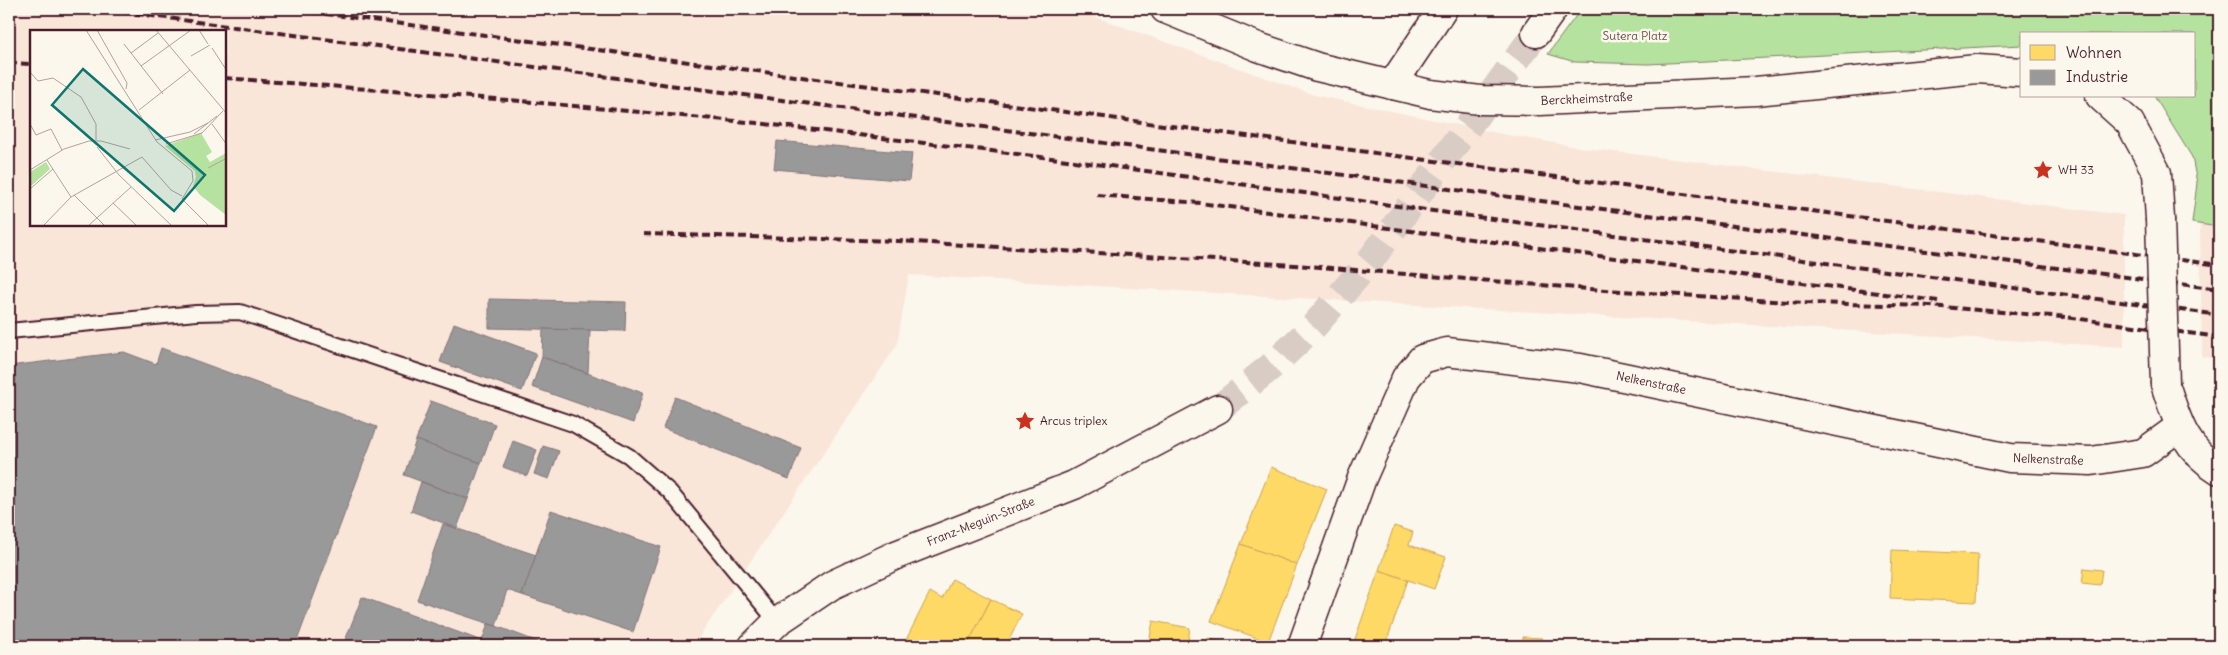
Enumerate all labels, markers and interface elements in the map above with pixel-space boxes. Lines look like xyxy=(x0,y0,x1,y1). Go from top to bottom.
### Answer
park label: Sutera Platz xyxy=(1602,28,1668,43)
inset map xyxy=(30,30,226,226)
legend xyxy=(2020,32,2196,98)
text: Wohnen xyxy=(2066,43,2122,62)
text: Industrie xyxy=(2066,67,2128,86)
street label: Berckheimstraße xyxy=(1540,89,1633,108)
place icon: WH 33 xyxy=(2032,159,2054,181)
place label: WH 33 xyxy=(2058,162,2094,177)
street label: Nelkenstraße xyxy=(1615,368,1687,397)
place icon: Arcus triplex xyxy=(1014,410,1036,432)
place label: Arcus triplex xyxy=(1040,413,1108,428)
street label: Nelkenstraße xyxy=(2013,450,2084,468)
street label: Franz-Meguin-Straße xyxy=(925,493,1037,549)

